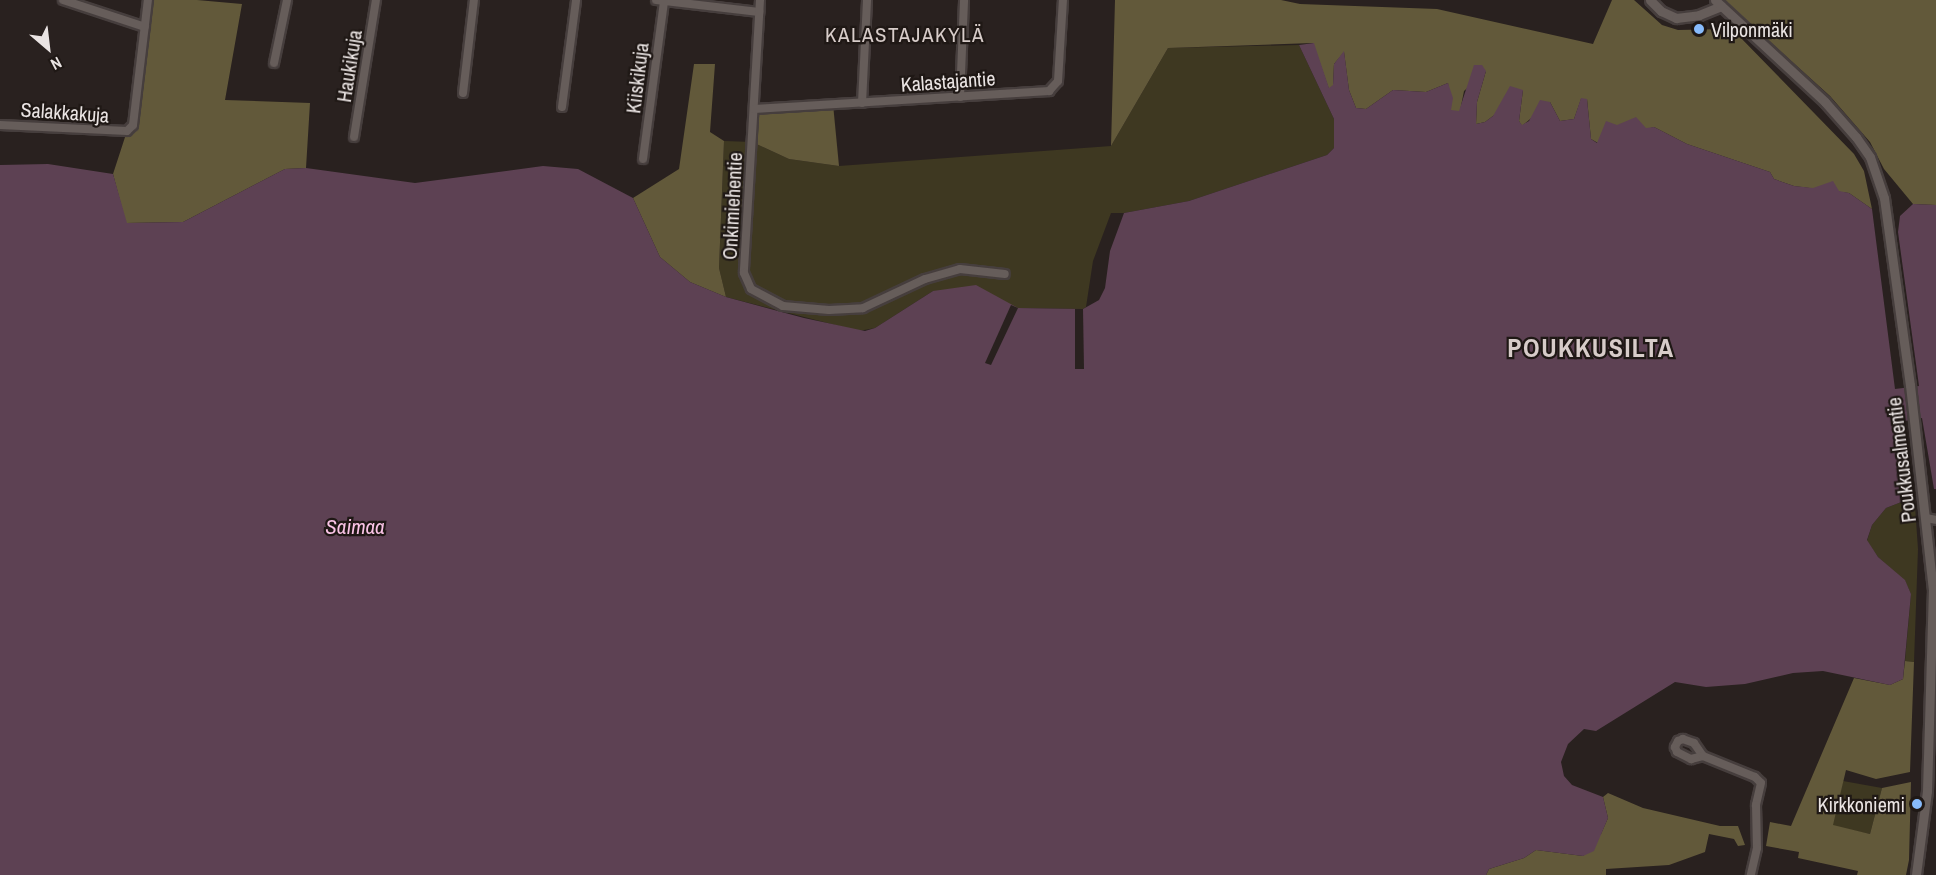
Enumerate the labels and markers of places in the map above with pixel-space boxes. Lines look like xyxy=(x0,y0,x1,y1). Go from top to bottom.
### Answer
place label: Vilponmäki xyxy=(1711,17,1793,41)
marker: Vilponmäki xyxy=(1692,22,1706,36)
place label: Kirkkoniemi xyxy=(1818,792,1905,816)
marker: Kirkkoniemi xyxy=(1910,797,1924,811)

